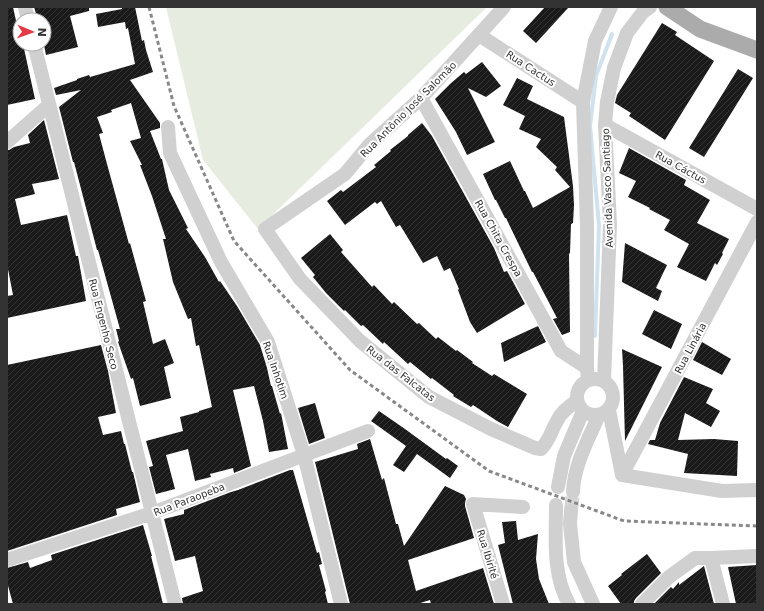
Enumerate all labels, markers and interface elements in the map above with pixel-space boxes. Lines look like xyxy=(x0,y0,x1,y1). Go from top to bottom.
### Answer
north arrow xyxy=(12,12,52,52)
text: N xyxy=(35,27,48,37)
street label: Rua Cactus xyxy=(504,48,557,88)
street label: Rua Antônio José Salomão xyxy=(358,59,458,159)
street label: Avenida Vasco Santiago xyxy=(600,128,615,248)
street label: Rua Cáctus xyxy=(653,149,708,186)
street label: Rua Chita Crespa xyxy=(473,198,524,279)
street label: Rua Engenho Seco xyxy=(87,277,120,371)
street label: Rua Linária xyxy=(672,321,708,376)
street label: Rua Inhotim xyxy=(261,340,291,400)
street label: Rua das Falcatas xyxy=(364,343,437,403)
street label: Rua Paraopeba xyxy=(152,481,226,518)
street label: Rua Ibirité xyxy=(475,528,500,580)

